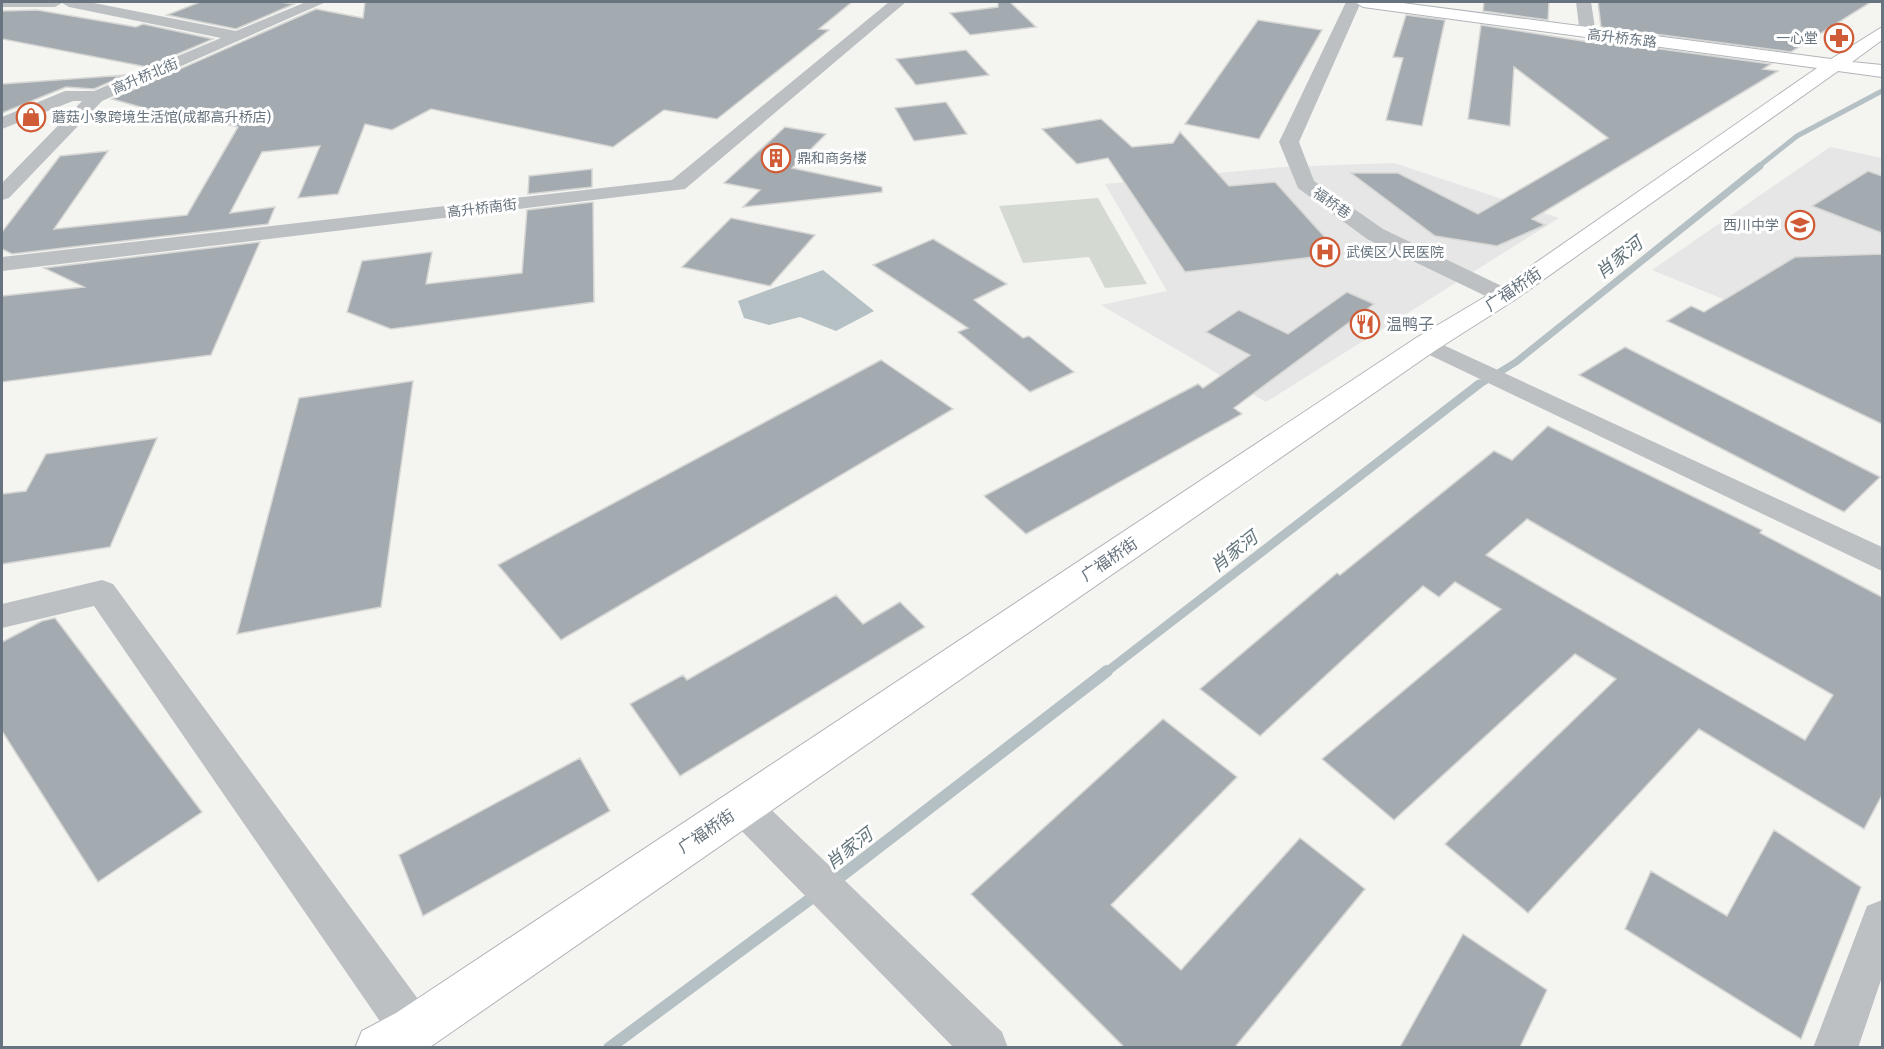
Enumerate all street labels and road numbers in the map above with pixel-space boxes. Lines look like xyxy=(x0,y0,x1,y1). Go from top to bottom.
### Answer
street label: 高升桥东路 xyxy=(1586,26,1658,51)
street label: 高升桥北街 xyxy=(110,55,181,98)
street label: 福桥巷 xyxy=(1310,184,1354,222)
street label: 高升桥南街 xyxy=(446,196,518,221)
street label: 广福桥街 xyxy=(1481,264,1545,315)
street label: 广福桥街 xyxy=(1077,534,1141,585)
street label: 广福桥街 xyxy=(674,806,738,857)

